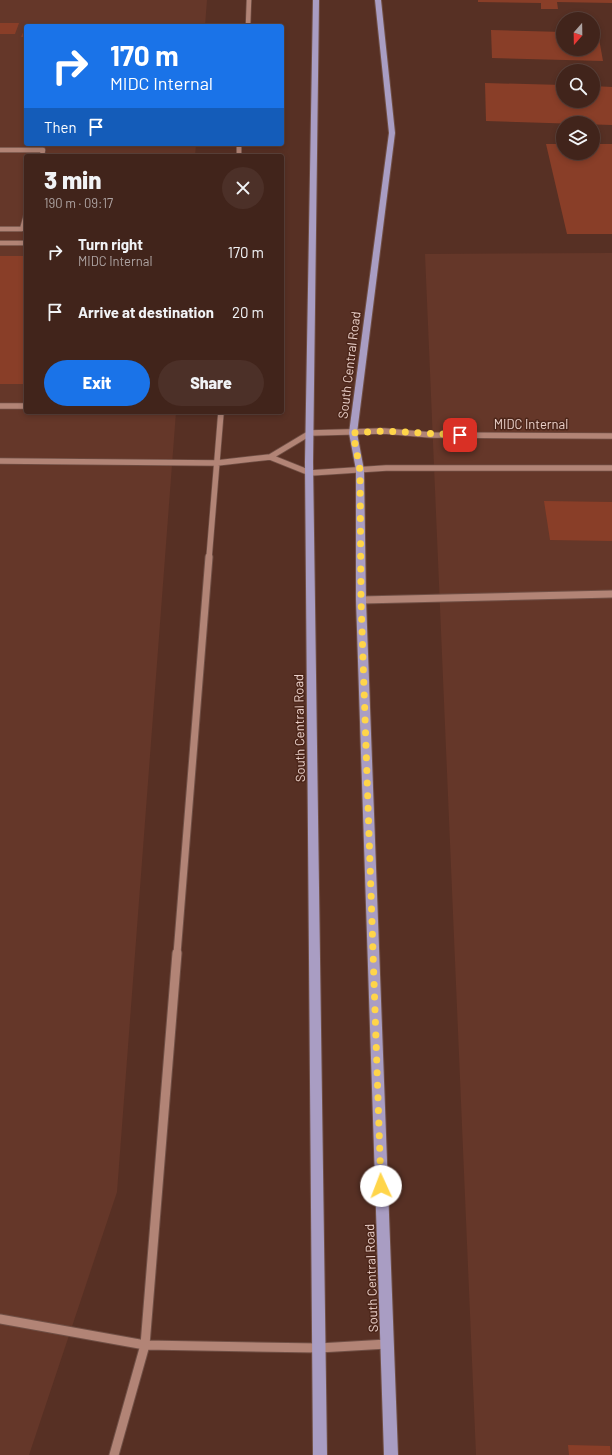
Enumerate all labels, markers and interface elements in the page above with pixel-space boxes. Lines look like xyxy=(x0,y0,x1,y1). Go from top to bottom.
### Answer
north arrow xyxy=(556,12,600,56)
map controls xyxy=(556,12,600,160)
text: 170 m xyxy=(110,38,179,72)
icon: right xyxy=(44,40,96,92)
button: search xyxy=(556,64,600,108)
text: MIDC Internal xyxy=(110,72,213,94)
icon: arrive xyxy=(85,116,107,138)
button: layers xyxy=(556,116,600,160)
text: Then xyxy=(44,118,77,136)
text: 3 min xyxy=(44,165,101,194)
button: close xyxy=(222,167,264,209)
text: 190 m · 09:17 xyxy=(44,195,113,211)
text: Turn right xyxy=(78,235,143,253)
icon: right xyxy=(44,241,66,263)
text: 170 m xyxy=(228,243,264,261)
text: MIDC Internal xyxy=(78,253,152,269)
icon: arrive xyxy=(44,301,66,323)
text: Arrive at destination xyxy=(78,303,214,321)
text: 20 m xyxy=(232,303,264,321)
street label: South Central Road xyxy=(334,310,364,420)
button: Exit xyxy=(44,360,150,406)
button: Share xyxy=(158,360,264,406)
street label: MIDC Internal xyxy=(494,416,568,432)
pin xyxy=(443,418,477,452)
icon: arrive xyxy=(449,424,471,446)
street label: South Central Road xyxy=(290,674,308,782)
position arrow xyxy=(360,1165,402,1207)
street label: South Central Road xyxy=(361,1224,381,1332)

